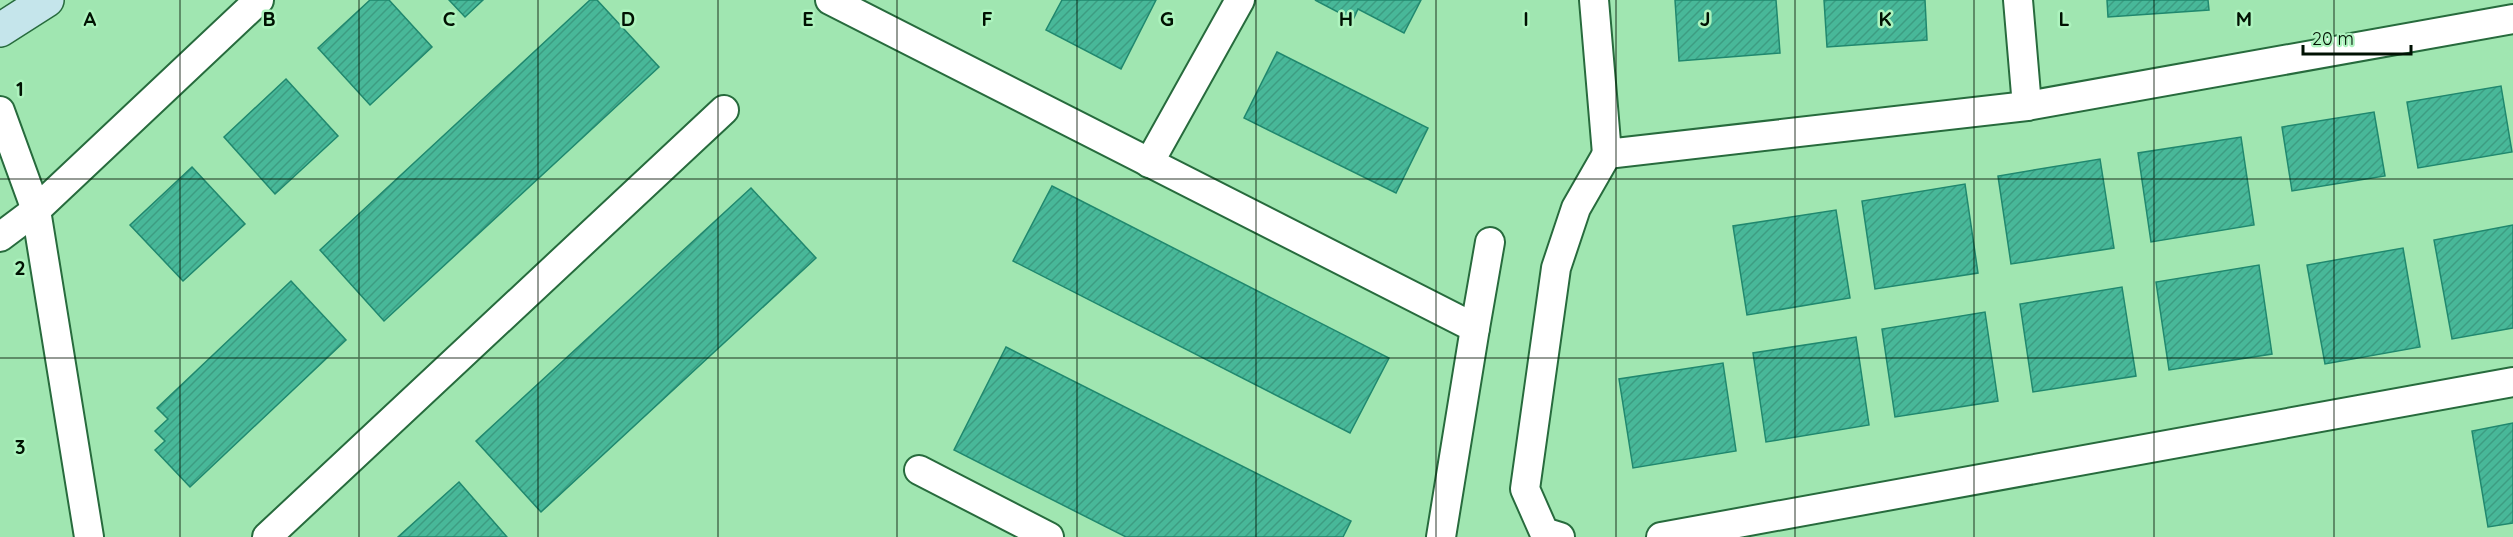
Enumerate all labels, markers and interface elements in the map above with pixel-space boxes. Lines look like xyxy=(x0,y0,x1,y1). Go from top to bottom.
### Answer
text: A xyxy=(84,6,97,31)
text: B xyxy=(262,6,276,31)
text: C xyxy=(443,6,456,31)
text: D xyxy=(621,6,635,31)
text: E xyxy=(802,6,814,31)
text: F xyxy=(981,6,993,31)
text: G xyxy=(1160,6,1174,31)
text: H xyxy=(1339,6,1353,31)
text: I xyxy=(1523,6,1529,31)
text: J xyxy=(1699,6,1711,31)
text: K xyxy=(1878,6,1892,31)
text: L xyxy=(2058,6,2070,31)
text: M xyxy=(2236,6,2252,31)
scale bar xyxy=(2303,18,2411,56)
text: 20 m xyxy=(2312,27,2354,50)
text: 1 xyxy=(16,76,24,101)
text: 2 xyxy=(14,255,26,280)
text: 3 xyxy=(15,434,25,459)

